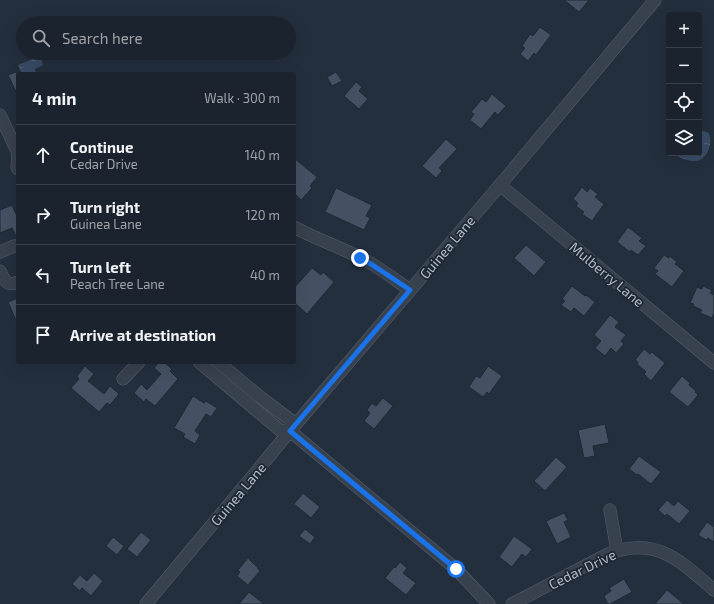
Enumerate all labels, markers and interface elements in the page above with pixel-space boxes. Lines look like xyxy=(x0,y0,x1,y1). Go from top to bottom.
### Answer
map controls xyxy=(666,12,702,156)
button: + xyxy=(666,12,702,48)
search box xyxy=(16,16,296,60)
icon: search xyxy=(30,27,52,49)
text: Search here xyxy=(62,29,143,47)
button: − xyxy=(666,48,702,84)
button: locate xyxy=(666,84,702,120)
text: 4 min xyxy=(32,88,76,108)
text: Walk · 300 m xyxy=(204,90,280,106)
button: layers xyxy=(666,120,702,156)
text: Continue xyxy=(70,138,133,156)
icon: ahead xyxy=(32,144,54,166)
text: 140 m xyxy=(245,147,280,163)
text: Cedar Drive xyxy=(70,156,138,172)
text: Turn right xyxy=(70,198,140,216)
icon: right xyxy=(32,204,54,226)
text: 120 m xyxy=(245,207,280,223)
street label: Guinea Lane xyxy=(416,212,478,282)
text: Guinea Lane xyxy=(70,216,142,232)
street label: Mulberry Lane xyxy=(566,238,648,310)
route end xyxy=(351,249,369,267)
text: Turn left xyxy=(70,258,131,276)
icon: left xyxy=(32,264,54,286)
text: 40 m xyxy=(250,267,280,283)
text: Peach Tree Lane xyxy=(70,276,165,292)
icon: arrive xyxy=(32,324,54,346)
text: Arrive at destination xyxy=(70,326,216,344)
street label: Guinea Lane xyxy=(207,459,269,529)
street label: Cedar Drive xyxy=(546,545,618,593)
route start xyxy=(447,560,465,578)

